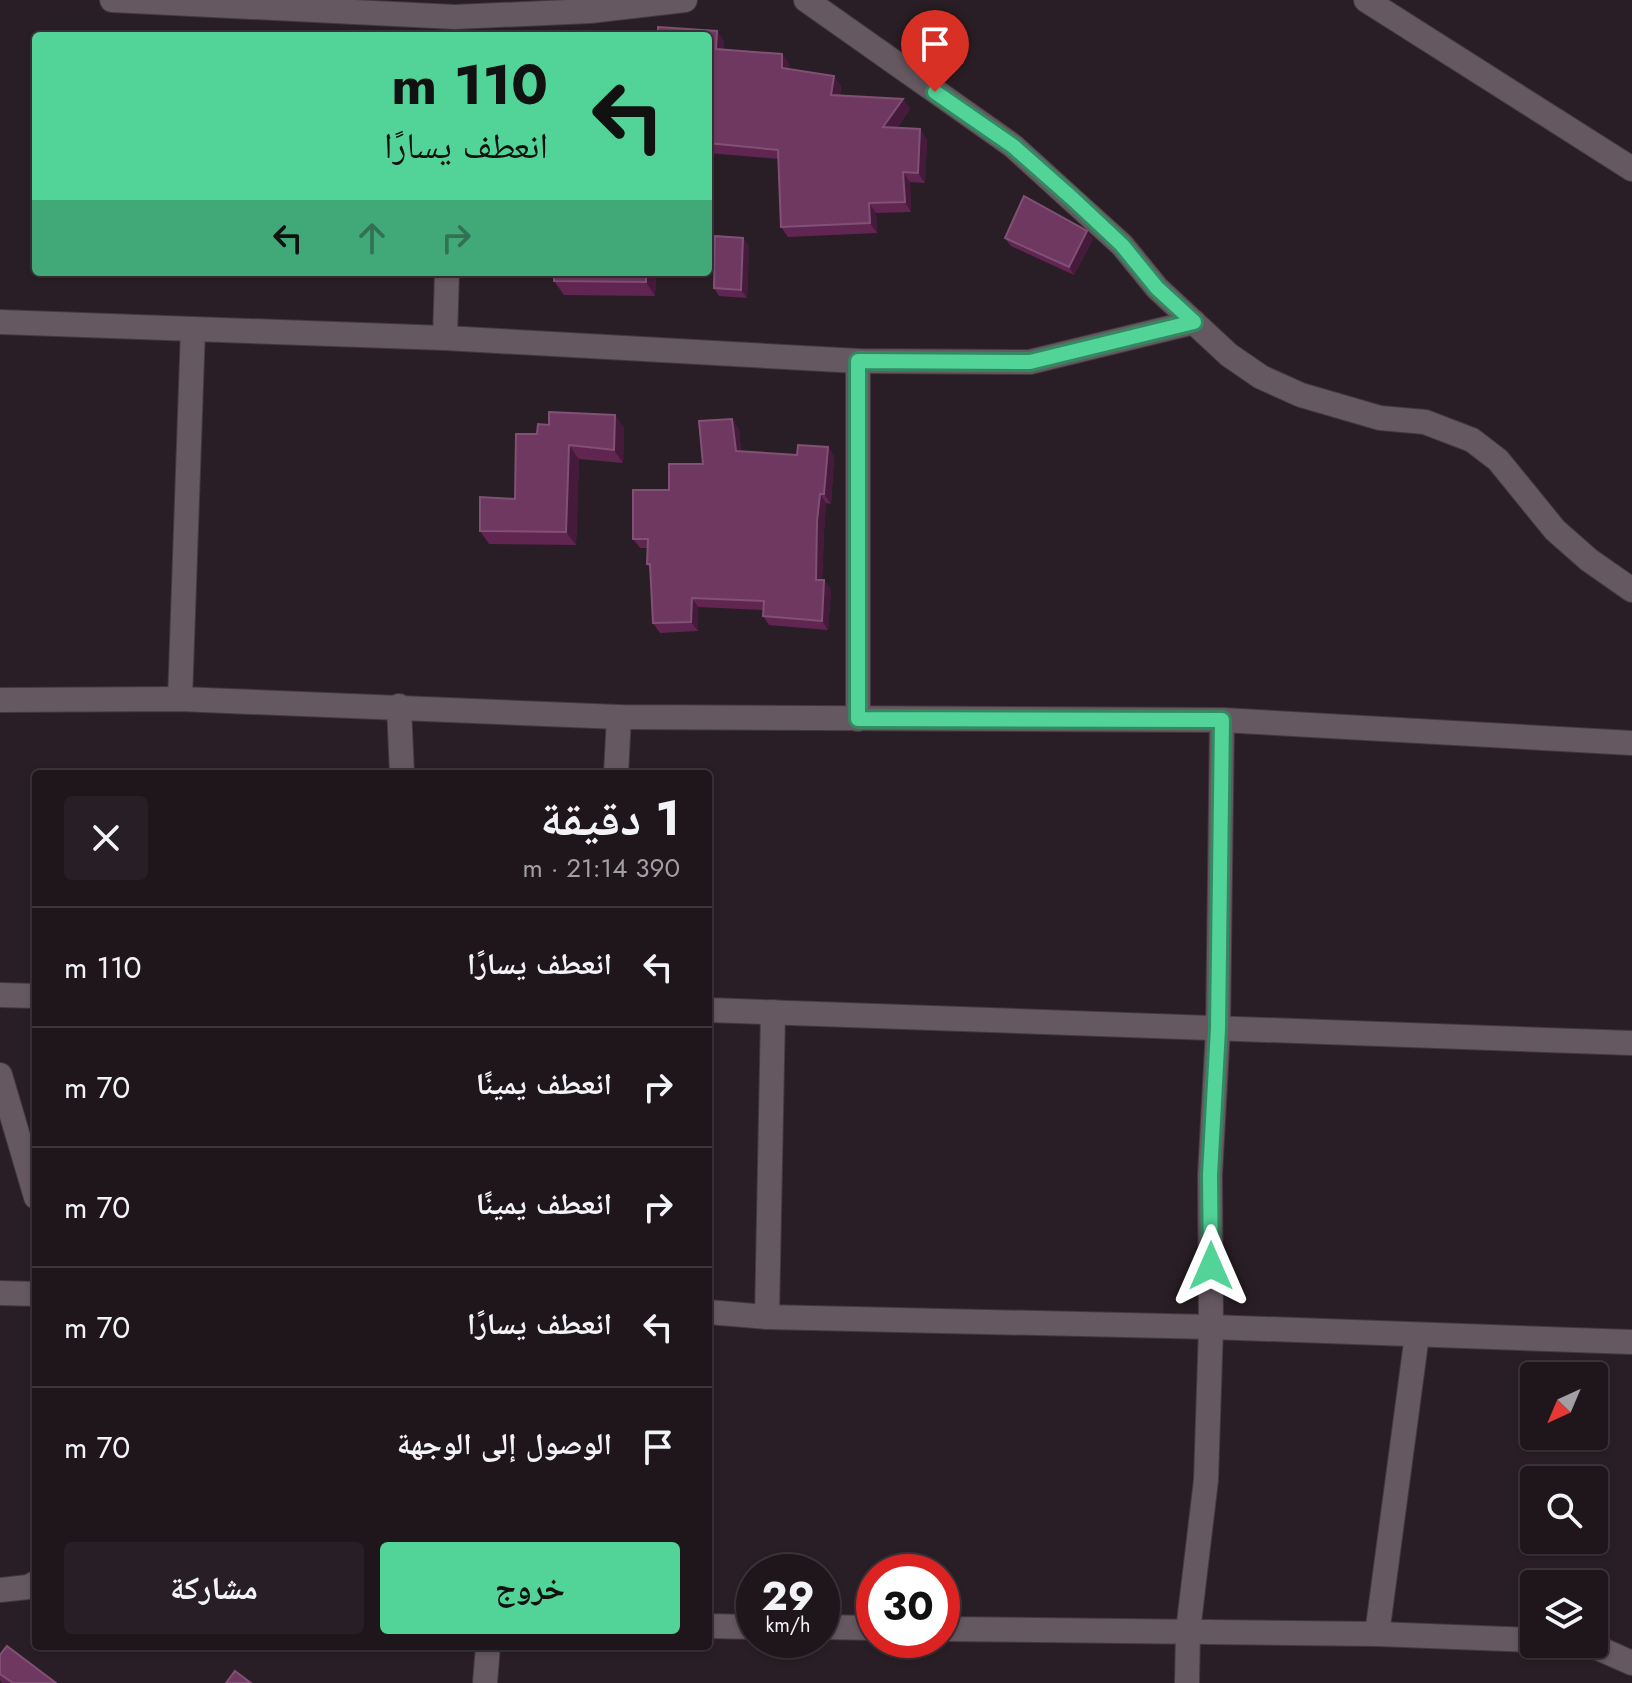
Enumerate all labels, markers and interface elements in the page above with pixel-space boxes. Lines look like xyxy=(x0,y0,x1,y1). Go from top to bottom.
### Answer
pin xyxy=(901,10,969,92)
icon: arrive xyxy=(913,22,957,66)
text: 110 m xyxy=(391,44,548,125)
icon: left xyxy=(576,64,680,168)
text: انعطف يسارًا xyxy=(384,119,548,171)
icon: left xyxy=(266,216,310,260)
icon: ahead xyxy=(350,216,394,260)
icon: right xyxy=(434,216,478,260)
text: 1 دقيقة xyxy=(540,784,680,853)
button: close xyxy=(64,796,148,880)
text: 390 m · 21:14 xyxy=(523,849,680,887)
text: انعطف يسارًا xyxy=(467,942,612,985)
icon: left xyxy=(636,945,680,989)
text: 110 m xyxy=(64,946,141,989)
text: انعطف يمينًا xyxy=(476,1062,612,1105)
icon: right xyxy=(636,1065,680,1109)
text: 70 m xyxy=(64,1066,130,1109)
text: انعطف يمينًا xyxy=(476,1182,612,1225)
icon: right xyxy=(636,1185,680,1229)
text: 70 m xyxy=(64,1186,130,1229)
position arrow xyxy=(1169,1224,1253,1308)
text: انعطف يسارًا xyxy=(467,1302,612,1345)
icon: left xyxy=(636,1305,680,1349)
text: 70 m xyxy=(64,1306,130,1349)
north arrow xyxy=(1520,1362,1608,1450)
map controls xyxy=(1520,1362,1608,1658)
text: الوصول إلى الوجهة xyxy=(397,1422,612,1465)
icon: arrive xyxy=(636,1425,680,1469)
text: 70 m xyxy=(64,1426,130,1469)
button: search xyxy=(1520,1466,1608,1554)
button: مشاركة xyxy=(64,1542,364,1634)
button: خروج xyxy=(380,1542,680,1634)
speed limit sign: 30 xyxy=(856,1554,960,1658)
text: 29 xyxy=(762,1567,815,1625)
button: layers xyxy=(1520,1570,1608,1658)
text: km/h xyxy=(765,1611,811,1640)

